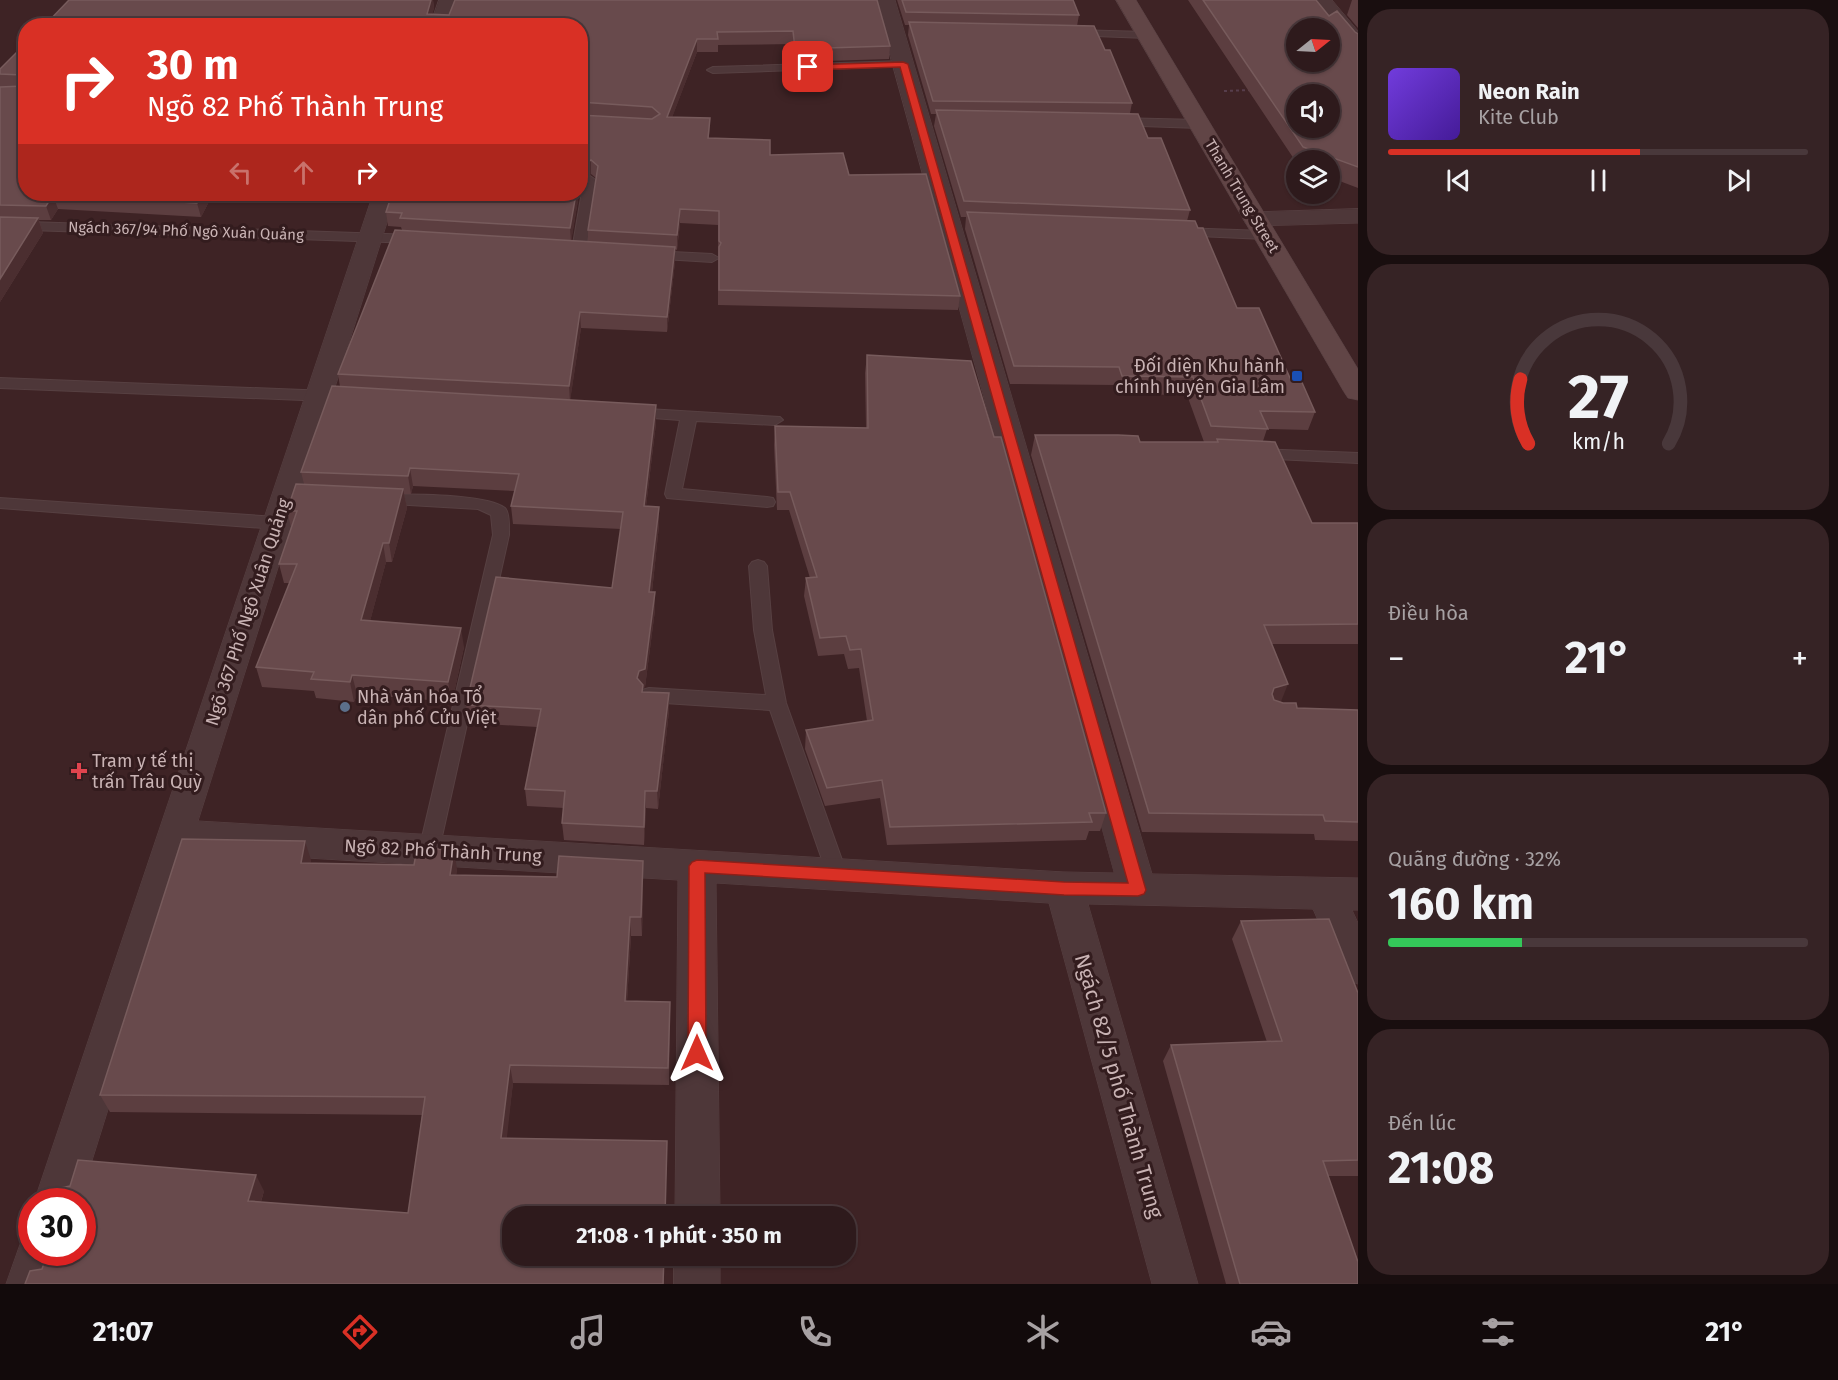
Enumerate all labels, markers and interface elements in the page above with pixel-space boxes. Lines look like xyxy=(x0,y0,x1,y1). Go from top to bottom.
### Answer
north arrow xyxy=(1286,18,1340,72)
map controls xyxy=(1286,18,1340,204)
text: 30 m xyxy=(147,40,239,90)
pin xyxy=(782,41,833,92)
icon: right xyxy=(48,42,126,120)
icon: arrive xyxy=(791,50,824,83)
text: Neon Rain xyxy=(1478,78,1580,105)
button: sound xyxy=(1286,84,1340,138)
text: Ngõ 82 Phố Thành Trung xyxy=(147,91,443,123)
text: Kite Club xyxy=(1478,105,1559,129)
street label: Thanh Trung Street xyxy=(1201,136,1283,257)
button: layers xyxy=(1286,150,1340,204)
icon: left xyxy=(224,156,257,189)
icon: ahead xyxy=(287,156,320,189)
icon: right xyxy=(350,156,383,189)
icon: previous xyxy=(1442,164,1475,197)
icon: pause xyxy=(1582,164,1615,197)
icon: next xyxy=(1722,164,1755,197)
street label: Ngách 367/94 Phố Ngô Xuân Quảng xyxy=(68,218,304,244)
place label: Đối diện Khu hành chính huyện Gia Lâm xyxy=(1115,355,1285,398)
text: 27 xyxy=(1568,360,1628,435)
marker: Đối diện Khu hành chính huyện Gia Lâm xyxy=(1290,369,1304,383)
text: km/h xyxy=(1571,429,1625,455)
street label: Ngõ 367 Phố Ngô Xuân Quảng xyxy=(201,495,295,729)
text: Điều hòa xyxy=(1388,601,1469,625)
text: 21° xyxy=(1565,631,1631,685)
text: − xyxy=(1388,639,1405,679)
text: + xyxy=(1792,639,1808,679)
place label: Nhà văn hóa Tổ dân phố Cửu Việt xyxy=(357,685,497,729)
marker: Nhà văn hóa Tổ dân phố Cửu Việt xyxy=(338,700,352,714)
place label: Trạm y tế thị trấn Trâu Quỳ xyxy=(92,750,202,793)
marker: Trạm y tế thị trấn Trâu Quỳ xyxy=(70,762,88,780)
street label: Ngõ 82 Phố Thành Trung xyxy=(344,835,543,867)
text: Quãng đường · 32% xyxy=(1388,847,1561,871)
text: 160 km xyxy=(1388,877,1534,931)
street label: Ngách 82/5 phố Thành Trung xyxy=(1069,951,1169,1221)
position arrow xyxy=(665,1021,729,1085)
text: Đến lúc xyxy=(1388,1111,1456,1135)
text: 21:08 xyxy=(1388,1141,1494,1195)
speed limit sign: 30 xyxy=(18,1188,96,1266)
text: 21:08 · 1 phút · 350 m xyxy=(576,1222,782,1249)
icon: directions xyxy=(339,1311,381,1353)
icon: music xyxy=(567,1311,609,1353)
icon: phone xyxy=(794,1311,836,1353)
icon: climate xyxy=(1022,1311,1064,1353)
icon: car xyxy=(1250,1311,1292,1353)
icon: filters xyxy=(1477,1311,1519,1353)
text: 21:07 xyxy=(93,1316,153,1348)
text: 21° xyxy=(1705,1316,1745,1348)

